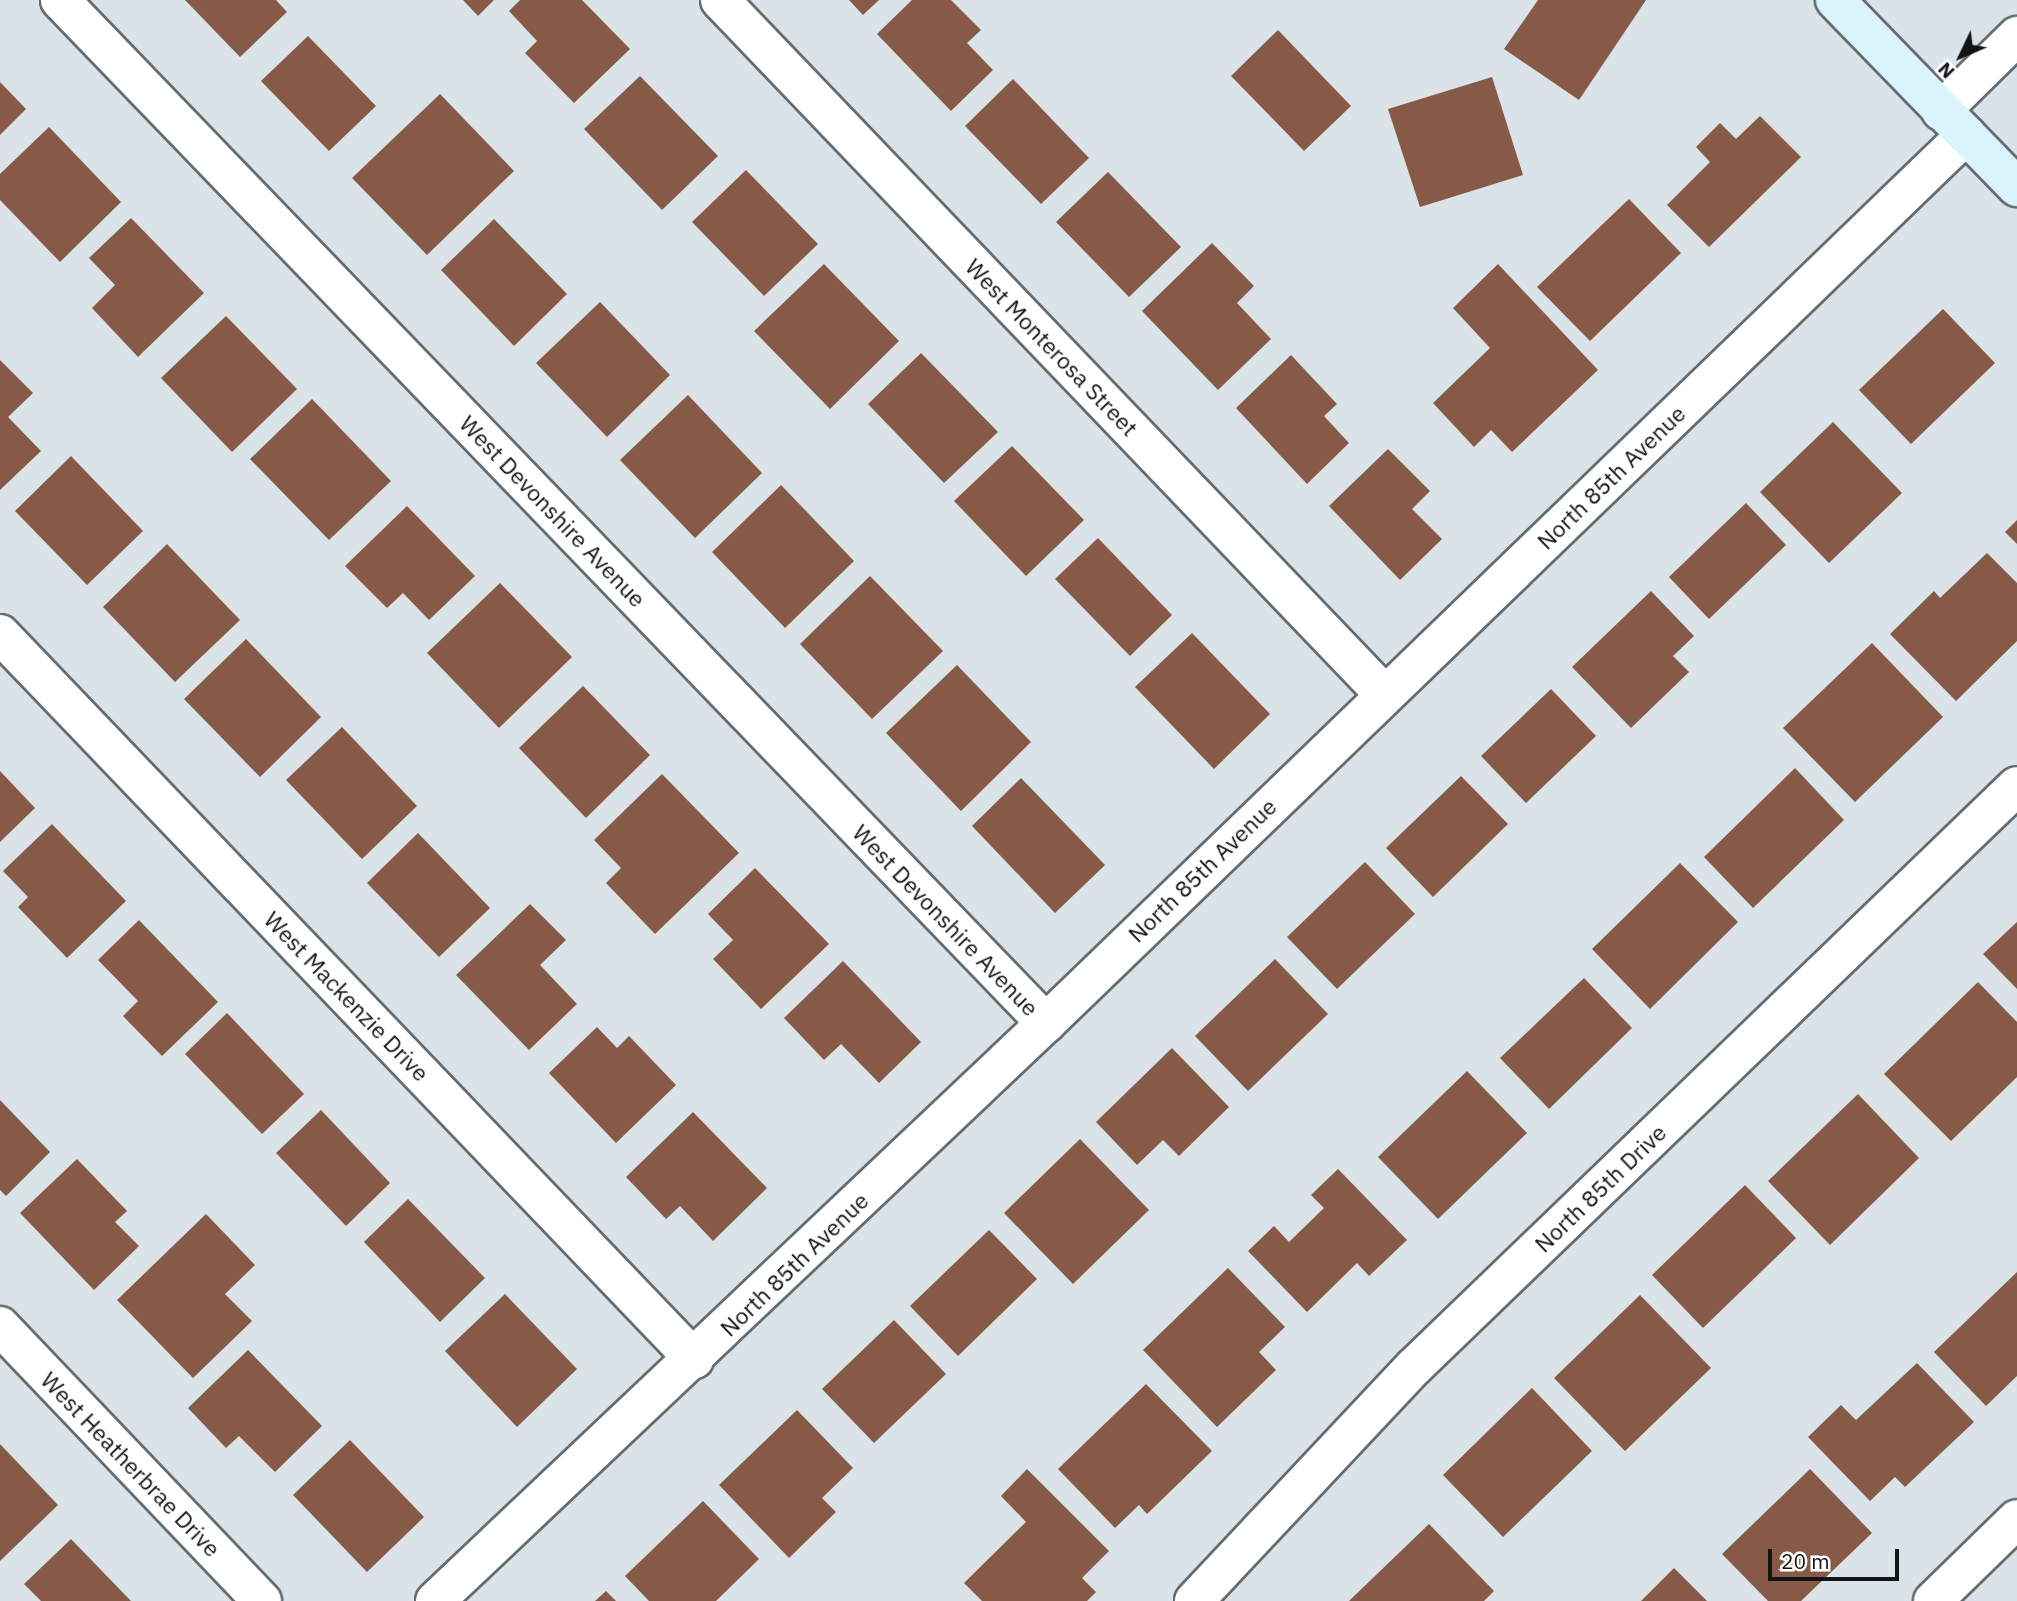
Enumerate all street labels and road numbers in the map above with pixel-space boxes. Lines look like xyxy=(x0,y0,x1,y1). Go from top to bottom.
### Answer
street label: West Monterosa Street xyxy=(960,253,1144,441)
street label: North 85th Avenue xyxy=(1531,399,1691,555)
street label: West Devonshire Avenue xyxy=(454,410,652,612)
street label: North 85th Avenue xyxy=(1122,792,1282,948)
street label: West Devonshire Avenue xyxy=(847,819,1045,1021)
street label: West Mackenzie Drive xyxy=(259,905,435,1087)
street label: North 85th Drive xyxy=(1529,1118,1671,1258)
street label: North 85th Avenue xyxy=(714,1186,874,1342)
street label: West Heatherbrae Drive xyxy=(36,1366,226,1562)

